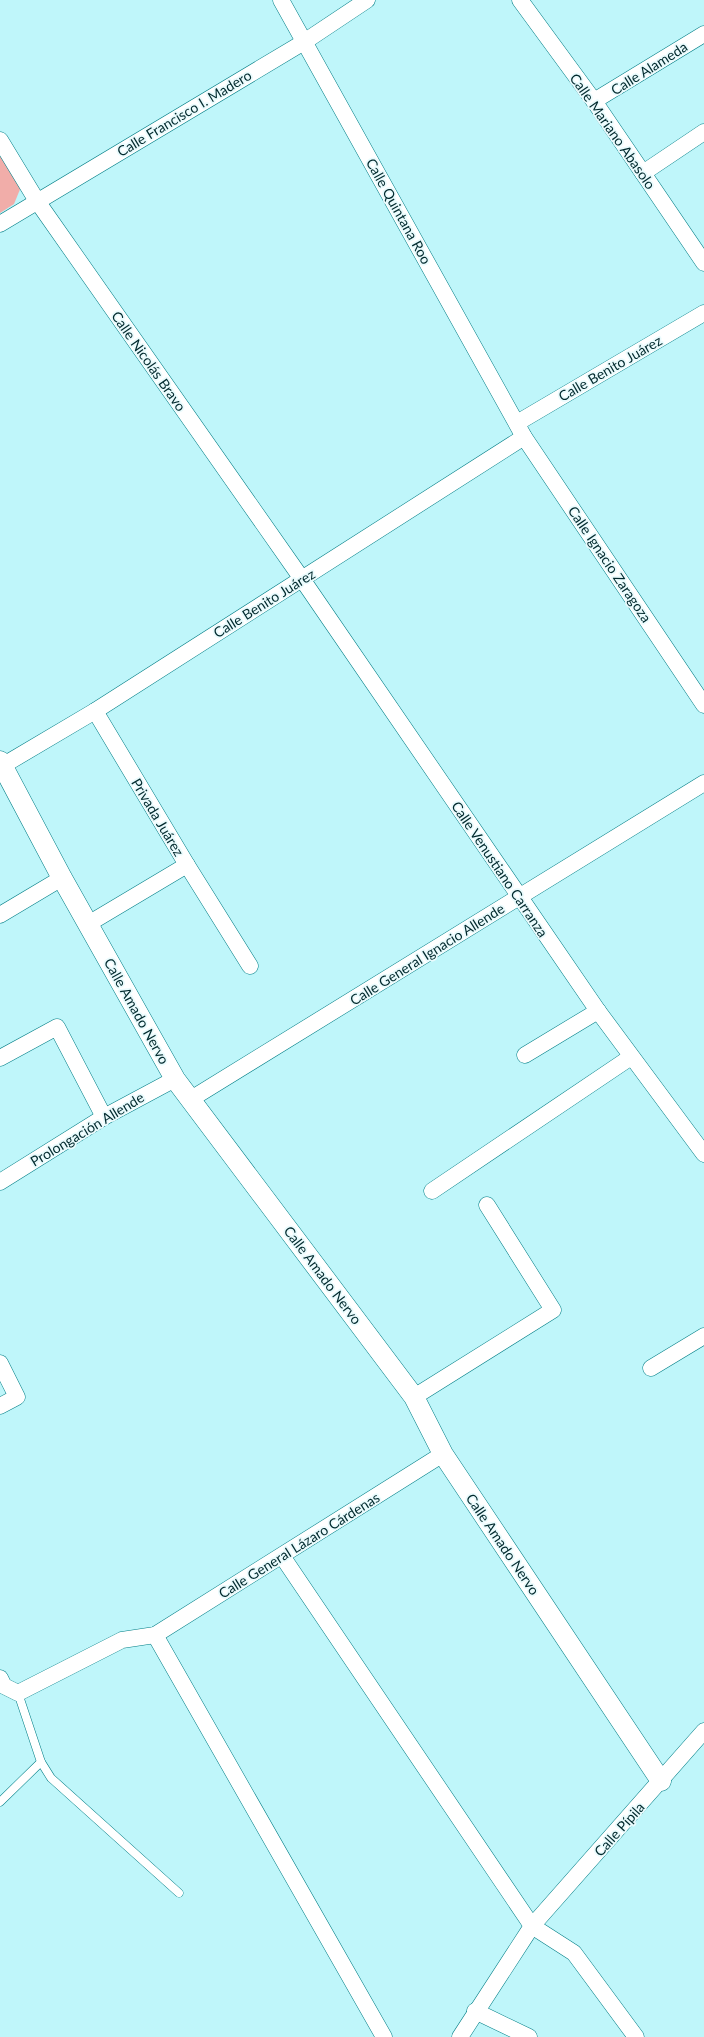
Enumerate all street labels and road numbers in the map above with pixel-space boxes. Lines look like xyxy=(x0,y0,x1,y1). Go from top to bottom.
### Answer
street label: Calle Alameda xyxy=(608,38,690,98)
street label: Calle Francisco I. Madero xyxy=(114,66,254,160)
street label: Calle Mariano Abasolo xyxy=(567,70,659,192)
street label: Calle Quintana Roo xyxy=(363,155,435,267)
street label: Calle Nicolás Bravo xyxy=(108,308,190,414)
street label: Calle Benito Juárez xyxy=(555,332,665,404)
street label: Calle Ignacio Zaragoza xyxy=(565,503,655,625)
street label: Calle Benito Juárez xyxy=(210,565,318,641)
street label: Privada Juárez xyxy=(128,775,188,859)
street label: Calle Venustiano Carranza xyxy=(448,798,552,940)
street label: Calle General Ignacio Allende xyxy=(347,899,507,1009)
street label: Calle Amado Nervo xyxy=(101,955,173,1067)
street label: Prolongación Allende xyxy=(27,1088,147,1170)
street label: Calle Amado Nervo xyxy=(281,1223,366,1328)
street label: Calle General Lázaro Cárdenas xyxy=(215,1488,383,1602)
street label: Calle Amado Nervo xyxy=(463,1490,543,1598)
street label: Calle Pípila xyxy=(590,1798,648,1860)

